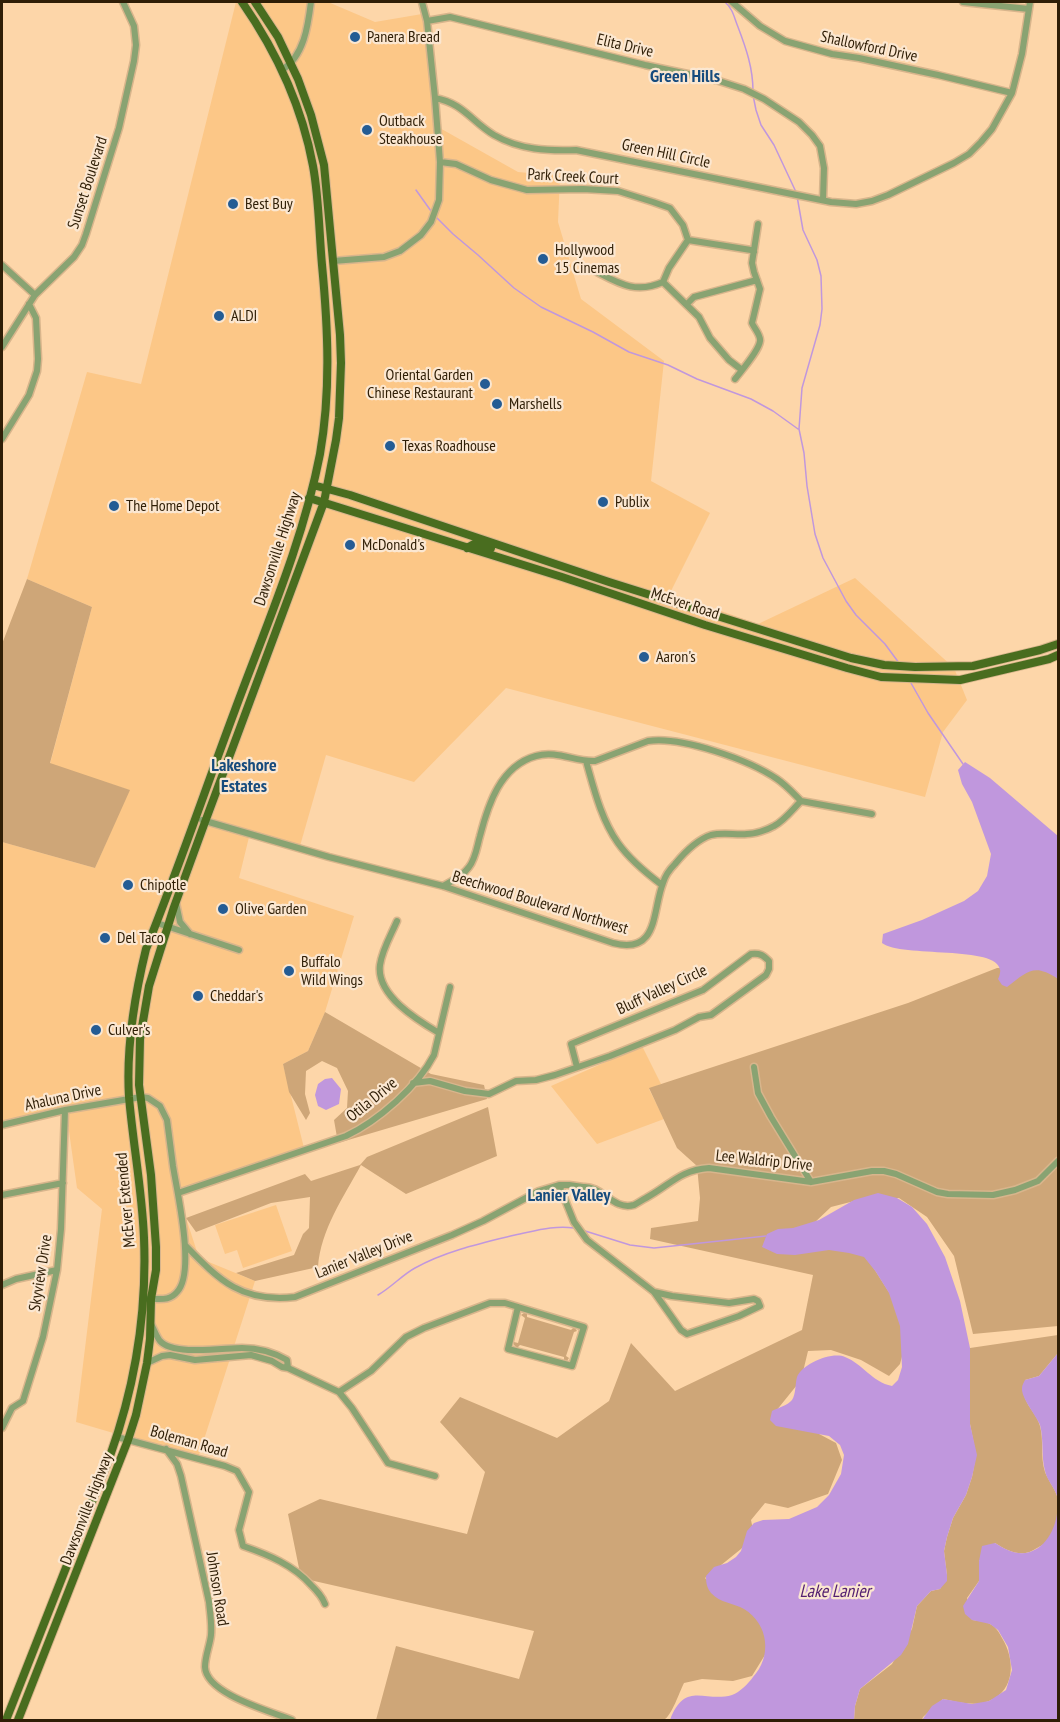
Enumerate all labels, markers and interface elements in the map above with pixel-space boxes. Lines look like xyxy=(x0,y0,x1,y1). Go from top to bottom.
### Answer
place label: Panera Bread xyxy=(367,27,440,47)
street label: Shallowford Drive xyxy=(819,27,919,67)
marker: Panera Bread xyxy=(348,30,362,44)
street label: Elita Drive xyxy=(595,30,655,62)
district label: Green Hills xyxy=(650,66,720,88)
place label: Outback Steakhouse xyxy=(379,111,442,149)
marker: Outback Steakhouse xyxy=(360,123,374,137)
street label: Sunset Boulevard xyxy=(64,134,112,232)
street label: Green Hill Circle xyxy=(620,135,712,173)
street label: Park Creek Court xyxy=(527,165,619,189)
place label: Best Buy xyxy=(245,194,293,214)
marker: Best Buy xyxy=(226,197,240,211)
place label: Hollywood 15 Cinemas xyxy=(555,240,619,278)
marker: Hollywood 15 Cinemas xyxy=(536,252,550,266)
place label: ALDI xyxy=(231,306,257,326)
marker: ALDI xyxy=(212,309,226,323)
place label: Oriental Garden Chinese Restaurant xyxy=(367,365,473,403)
marker: Oriental Garden Chinese Restaurant xyxy=(478,377,492,391)
place label: Marshells xyxy=(509,394,562,414)
marker: Marshells xyxy=(490,397,504,411)
place label: Texas Roadhouse xyxy=(402,436,496,456)
marker: Texas Roadhouse xyxy=(383,439,397,453)
street label: Dawsonville Highway xyxy=(251,490,305,608)
place label: Publix xyxy=(615,492,649,512)
marker: Publix xyxy=(596,495,610,509)
place label: The Home Depot xyxy=(126,496,219,516)
marker: The Home Depot xyxy=(107,499,121,513)
place label: McDonald's xyxy=(362,535,425,555)
marker: McDonald's xyxy=(343,538,357,552)
street label: McEver Road xyxy=(648,584,722,624)
place label: Aaron's xyxy=(656,647,696,667)
marker: Aaron's xyxy=(637,650,651,664)
district label: Lakeshore Estates xyxy=(211,755,277,798)
street label: Beechwood Boulevard Northwest xyxy=(450,867,630,939)
place label: Chipotle xyxy=(140,875,186,895)
marker: Chipotle xyxy=(121,878,135,892)
place label: Olive Garden xyxy=(235,899,306,919)
marker: Olive Garden xyxy=(216,902,230,916)
place label: Del Taco xyxy=(117,928,164,948)
marker: Del Taco xyxy=(98,931,112,945)
place label: Buffalo Wild Wings xyxy=(301,952,363,990)
street label: Bluff Valley Circle xyxy=(614,961,710,1019)
marker: Buffalo Wild Wings xyxy=(282,964,296,978)
place label: Cheddar's xyxy=(210,986,263,1006)
marker: Cheddar's xyxy=(191,989,205,1003)
place label: Culver's xyxy=(108,1020,150,1040)
marker: Culver's xyxy=(89,1023,103,1037)
street label: Otila Drive xyxy=(343,1074,401,1126)
street label: Ahaluna Drive xyxy=(23,1081,103,1115)
street label: Lee Waldrip Drive xyxy=(715,1146,813,1176)
street label: McEver Extended xyxy=(112,1152,140,1248)
district label: Lanier Valley xyxy=(528,1185,610,1207)
street label: Lanier Valley Drive xyxy=(313,1227,415,1283)
street label: Skyview Drive xyxy=(25,1233,57,1313)
street label: Boleman Road xyxy=(148,1422,230,1462)
street label: Dawsonville Highway xyxy=(57,1450,117,1568)
street label: Johnson Road xyxy=(202,1551,232,1627)
water label: Lake Lanier xyxy=(799,1581,871,1603)

